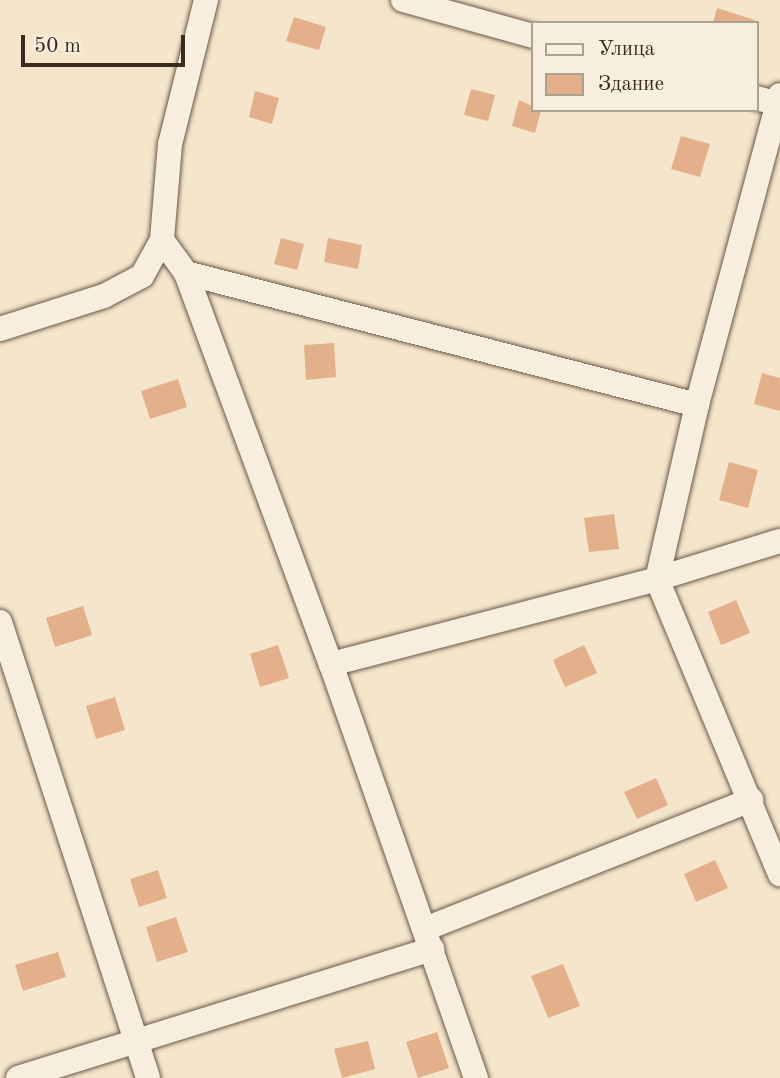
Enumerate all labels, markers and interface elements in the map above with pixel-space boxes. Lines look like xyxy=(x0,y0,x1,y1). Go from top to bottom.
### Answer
scale bar xyxy=(24,21,189,65)
legend xyxy=(532,21,759,112)
text: 50 m xyxy=(34,36,81,57)
text: Улица xyxy=(598,39,655,60)
text: Здание xyxy=(598,74,664,95)

